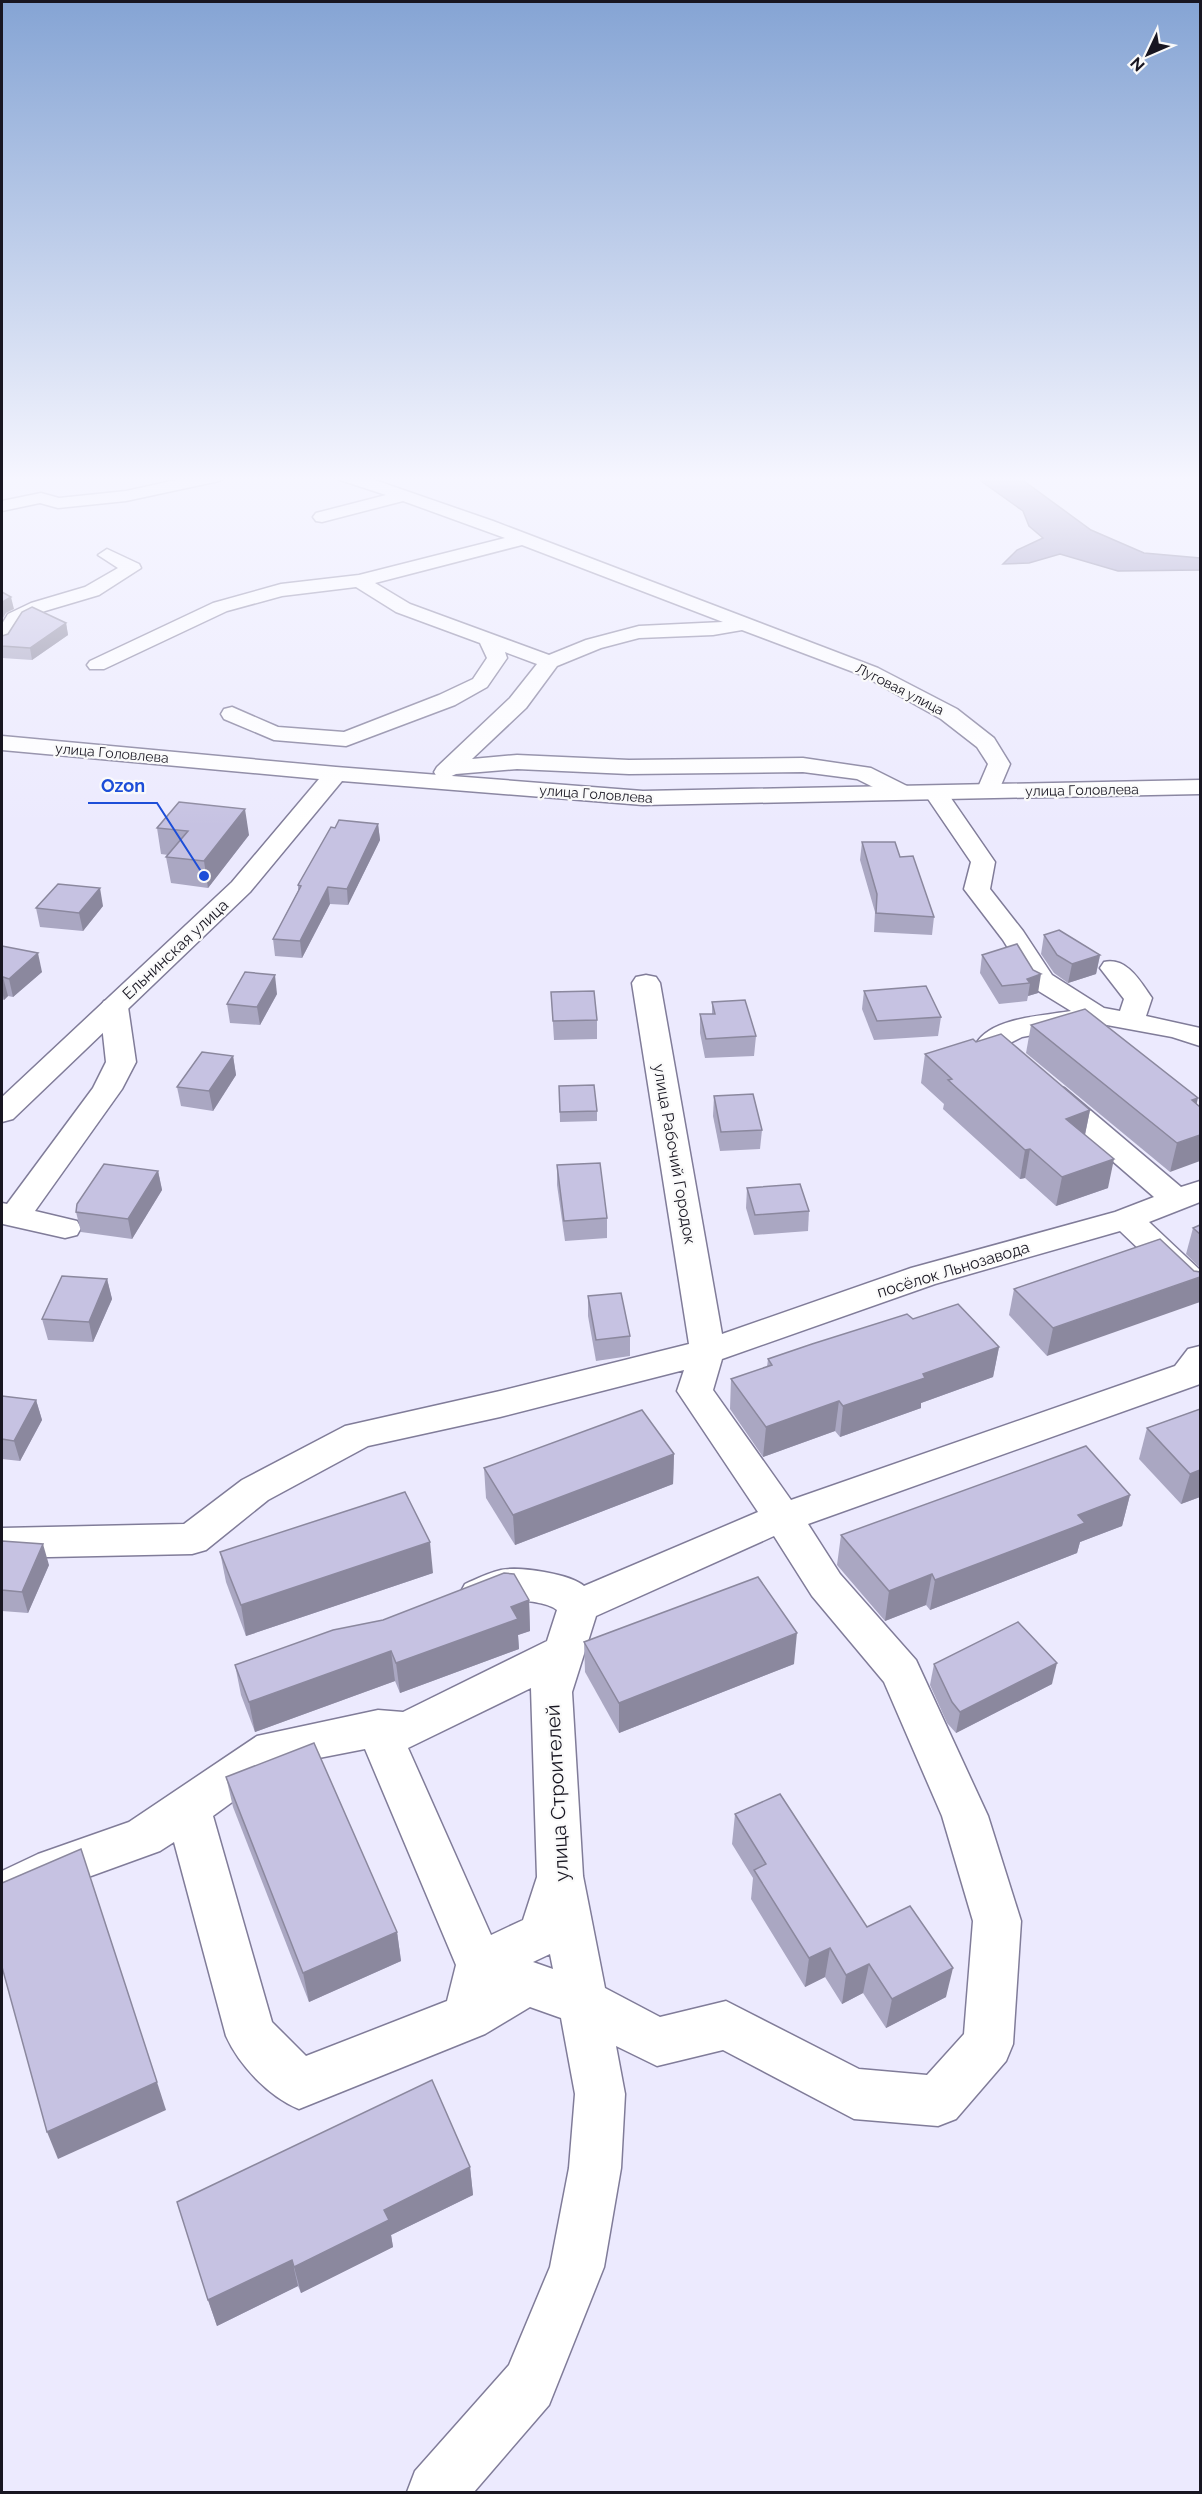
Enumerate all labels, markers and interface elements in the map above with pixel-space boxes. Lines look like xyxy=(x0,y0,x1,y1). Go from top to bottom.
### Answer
north arrow xyxy=(1118,24,1178,84)
text: N xyxy=(1126,53,1149,75)
street label: Луговая улица xyxy=(853,660,947,718)
street label: улица Головлева xyxy=(55,740,169,766)
callout: Ozon xyxy=(88,767,157,803)
text: Ozon xyxy=(101,775,145,796)
street label: улица Головлева xyxy=(1025,781,1139,799)
street label: улица Головлева xyxy=(539,782,653,806)
street label: Ельнинская улица xyxy=(118,895,232,1003)
street label: улица Рабочий Городок xyxy=(649,1062,700,1246)
street label: посёлок Льнозавода xyxy=(875,1237,1032,1302)
street label: улица Строителей xyxy=(540,1704,574,1882)

